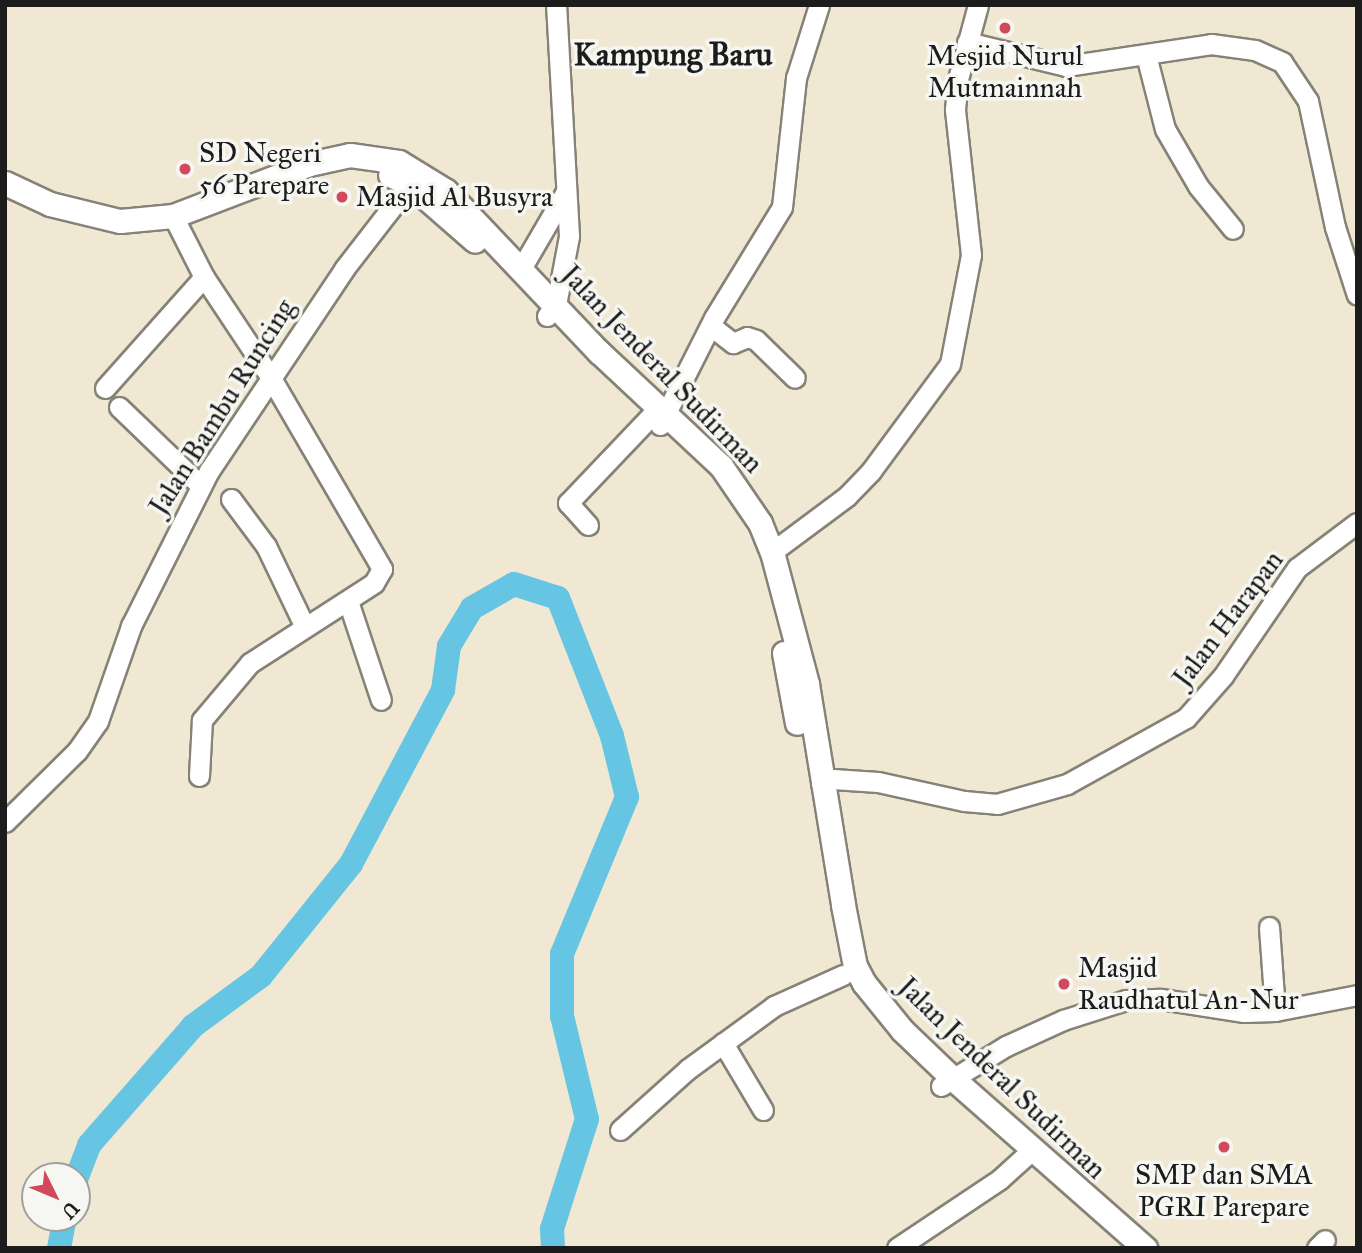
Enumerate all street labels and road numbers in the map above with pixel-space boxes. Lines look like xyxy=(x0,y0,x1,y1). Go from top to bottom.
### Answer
street label: Jalan Jenderal Sudirman xyxy=(554,258,770,480)
street label: Jalan Bambu Runcing xyxy=(142,293,302,521)
street label: Jalan Harapan xyxy=(1166,544,1290,694)
street label: Jalan Jenderal Sudirman xyxy=(891,970,1113,1186)

